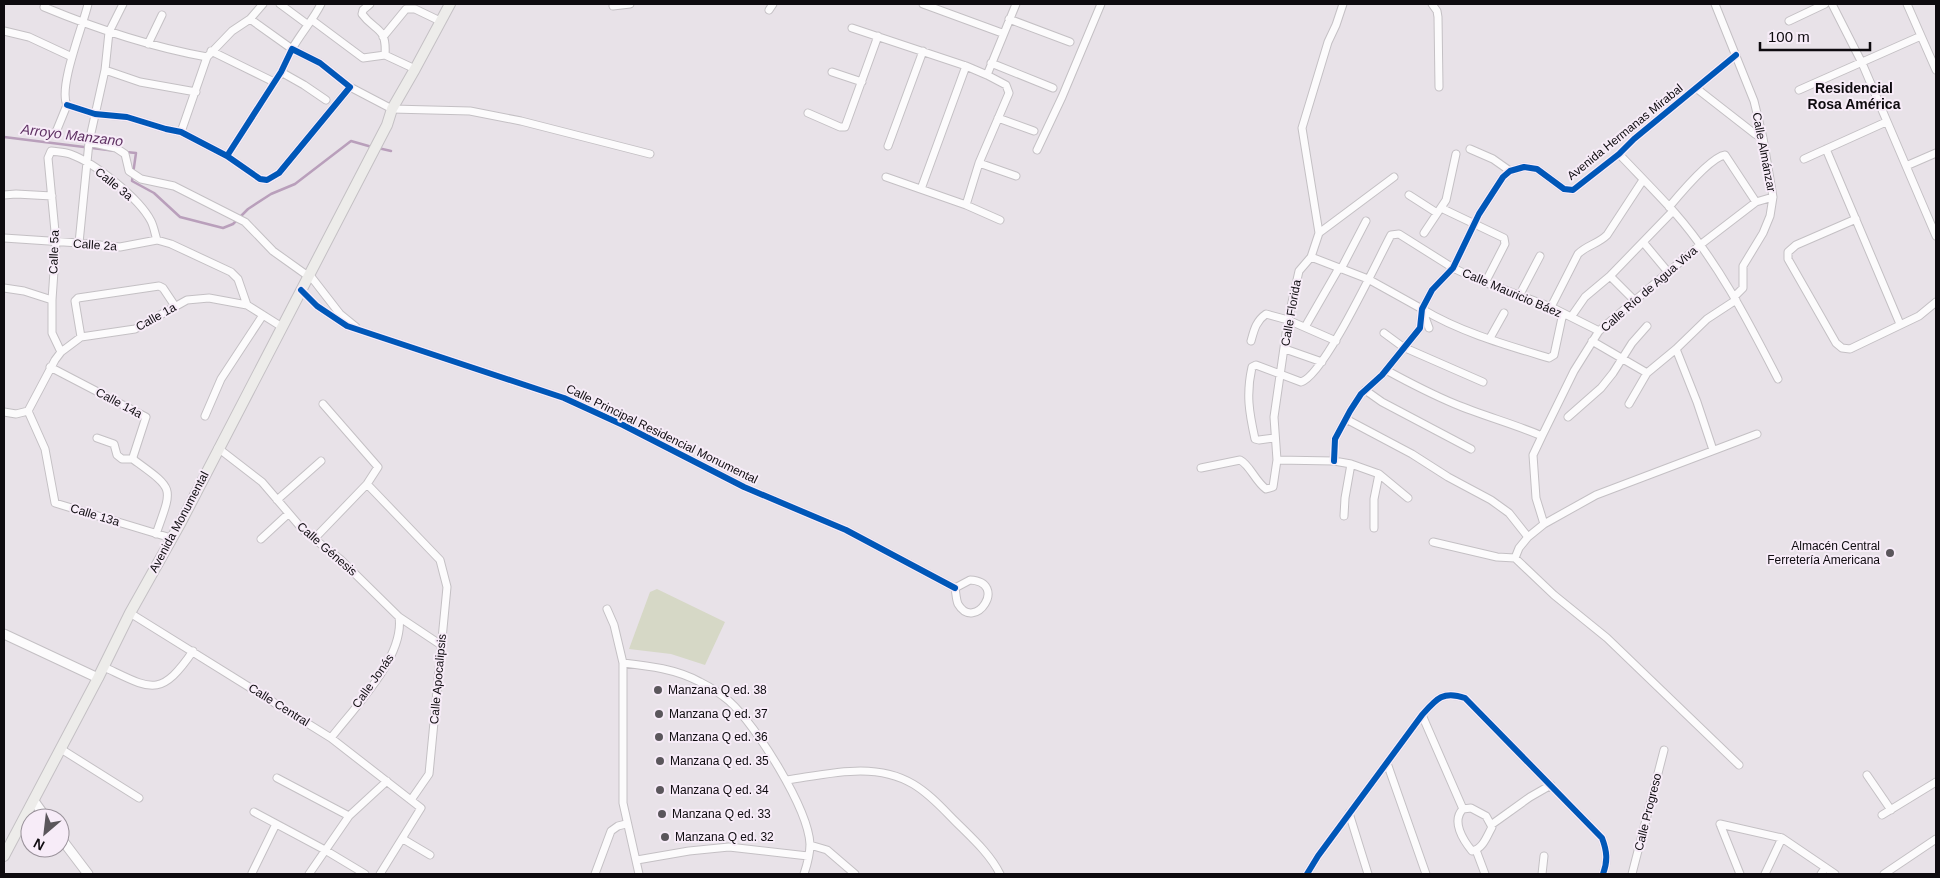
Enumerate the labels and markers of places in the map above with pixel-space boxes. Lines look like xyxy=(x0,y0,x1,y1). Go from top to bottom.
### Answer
place label: Almacén Central Ferretería Americana xyxy=(1767,539,1880,567)
marker: Almacén Central Ferretería Americana xyxy=(1884,547,1896,559)
place label: Manzana Q ed. 38 xyxy=(668,683,767,697)
marker: Manzana Q ed. 38 xyxy=(652,684,664,696)
place label: Manzana Q ed. 37 xyxy=(669,707,768,721)
marker: Manzana Q ed. 37 xyxy=(653,708,665,720)
place label: Manzana Q ed. 36 xyxy=(669,730,768,744)
marker: Manzana Q ed. 36 xyxy=(653,731,665,743)
place label: Manzana Q ed. 35 xyxy=(670,754,769,768)
marker: Manzana Q ed. 35 xyxy=(654,755,666,767)
place label: Manzana Q ed. 34 xyxy=(670,783,769,797)
marker: Manzana Q ed. 34 xyxy=(654,784,666,796)
place label: Manzana Q ed. 33 xyxy=(672,807,771,821)
marker: Manzana Q ed. 33 xyxy=(656,808,668,820)
place label: Manzana Q ed. 32 xyxy=(675,830,774,844)
marker: Manzana Q ed. 32 xyxy=(659,831,671,843)

